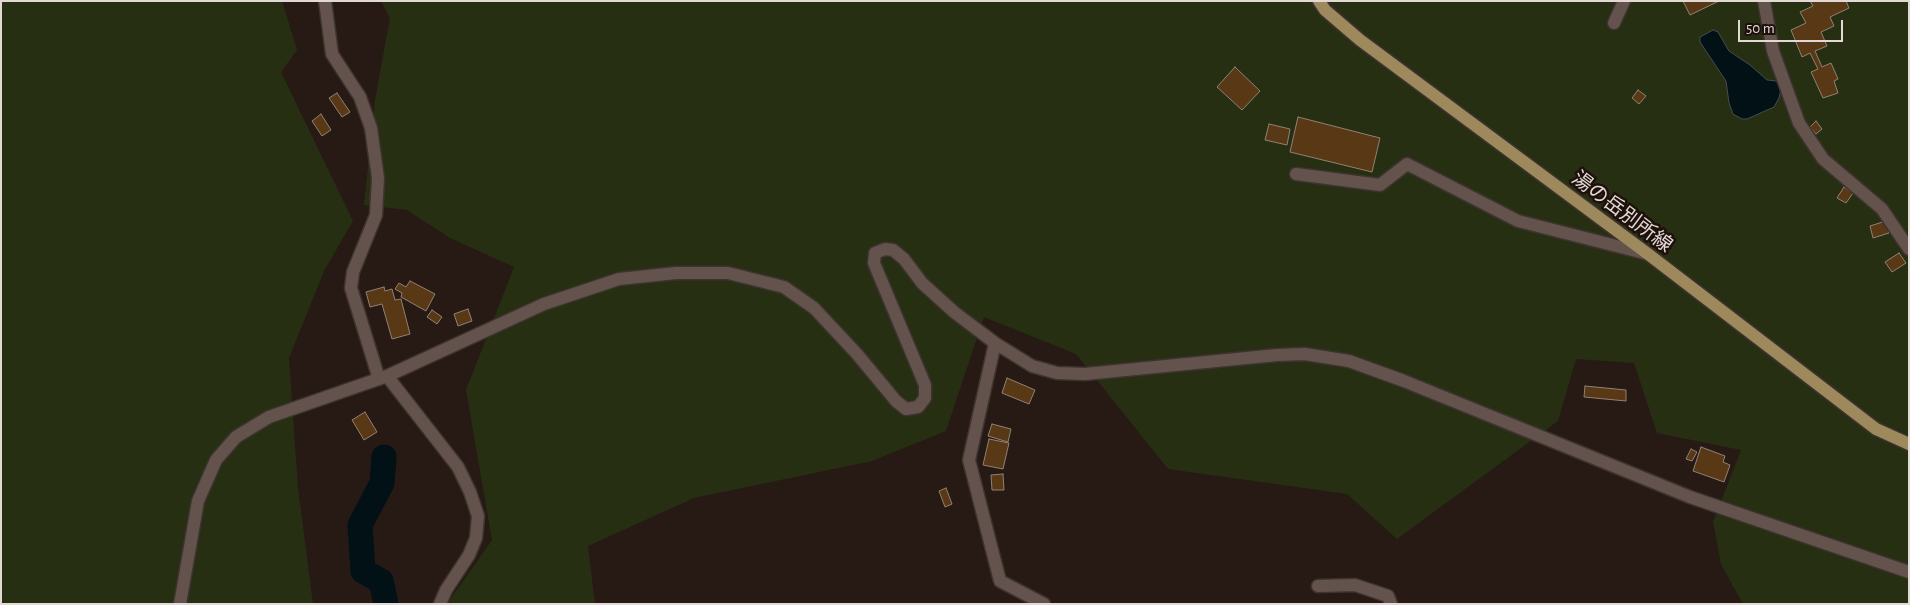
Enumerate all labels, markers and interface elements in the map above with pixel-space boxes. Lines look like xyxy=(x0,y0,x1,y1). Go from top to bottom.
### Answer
scale bar xyxy=(1740,10,1845,42)
text: 50 m xyxy=(1746,21,1775,36)
street label: 湯の岳別所線 xyxy=(1567,166,1677,258)

